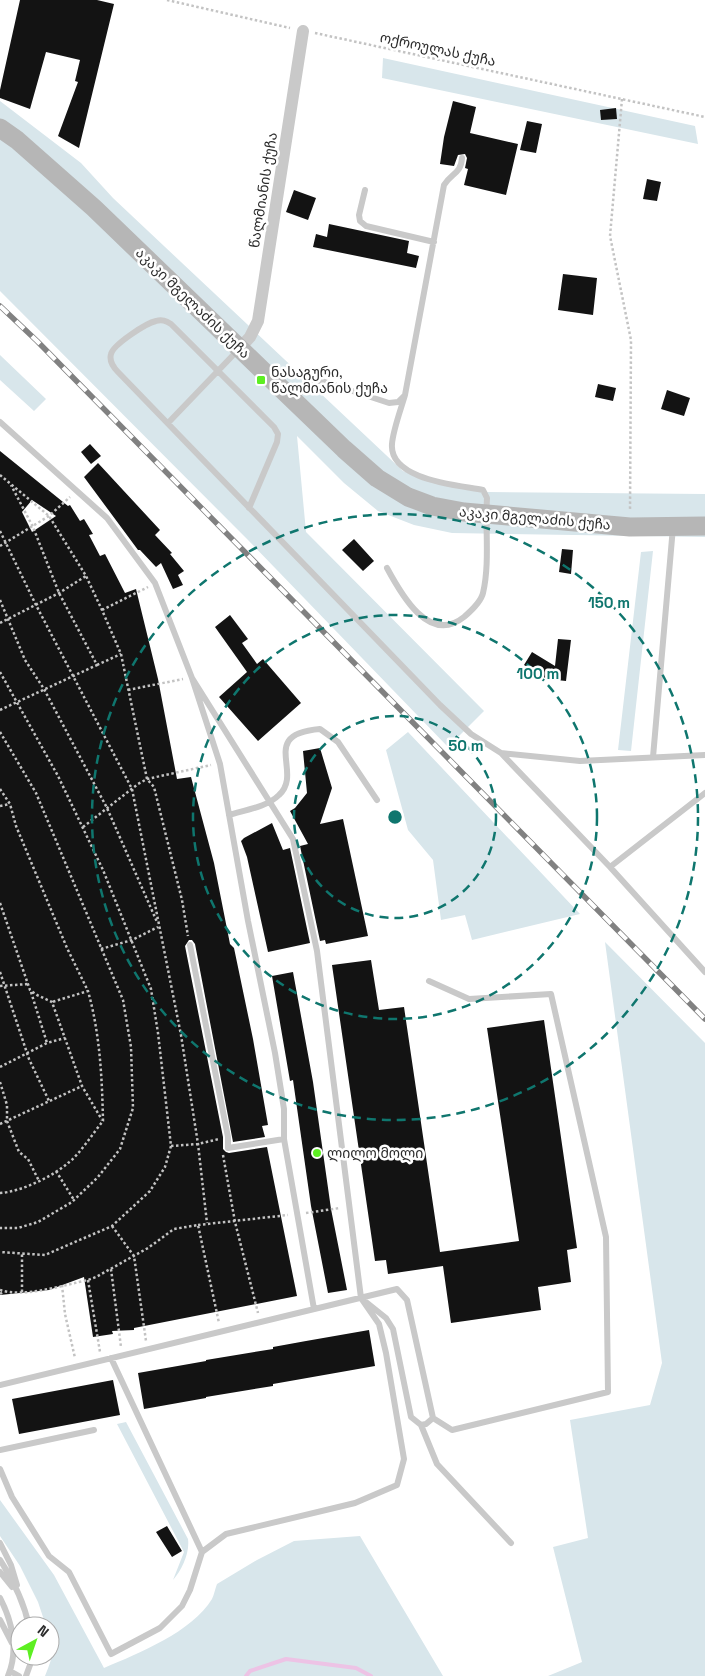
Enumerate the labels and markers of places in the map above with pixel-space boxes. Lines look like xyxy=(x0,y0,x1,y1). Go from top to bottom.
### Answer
place label: ნასაგური, წალმიანის ქუჩა xyxy=(271,363,388,397)
marker: ნასაგური, წალმიანის ქუჩა xyxy=(255,374,267,386)
centre of rings xyxy=(386,808,404,826)
place label: ლილო მოლი xyxy=(327,1144,423,1162)
marker: ლილო მოლი xyxy=(311,1147,323,1159)

